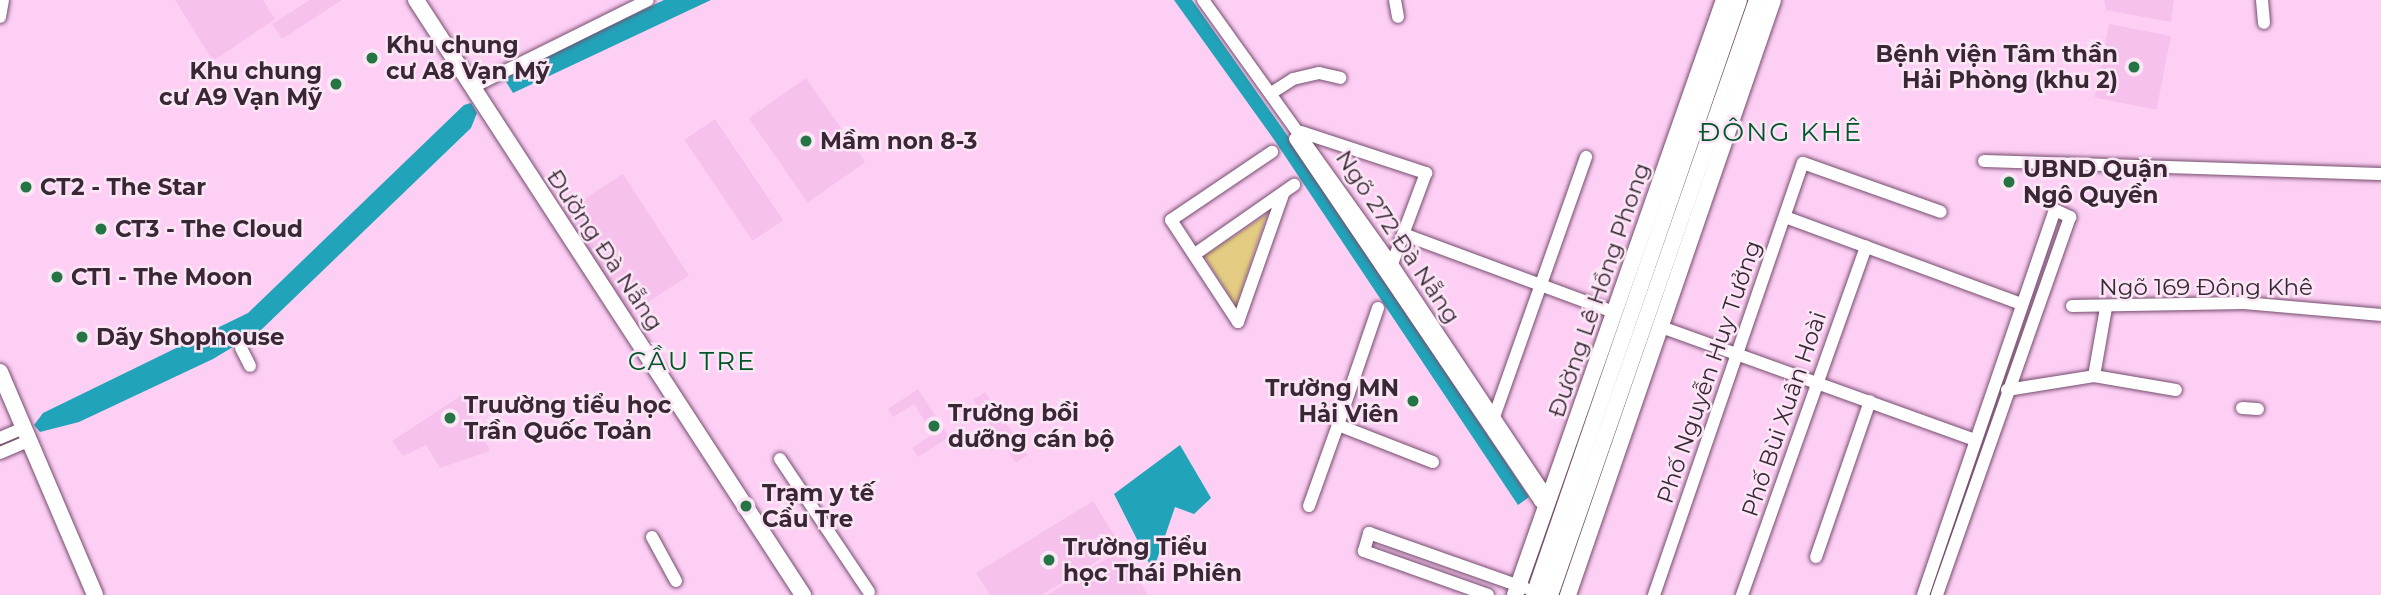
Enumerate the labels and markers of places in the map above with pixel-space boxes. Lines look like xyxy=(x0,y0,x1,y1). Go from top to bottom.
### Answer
place label: Khu chung cư A8 Vạn Mỹ xyxy=(386,31,550,85)
place label: Bệnh viện Tâm thần Hải Phòng (khu 2) xyxy=(1876,40,2118,94)
marker: Khu chung cư A8 Vạn Mỹ xyxy=(364,50,380,66)
place label: Khu chung cư A9 Vạn Mỹ xyxy=(159,57,322,111)
marker: Bệnh viện Tâm thần Hải Phòng (khu 2) xyxy=(2124,57,2144,77)
marker: Khu chung cư A9 Vạn Mỹ xyxy=(328,76,344,92)
place label: Mầm non 8-3 xyxy=(820,127,977,155)
marker: Mầm non 8-3 xyxy=(798,133,814,149)
place label: UBND Quận Ngô Quyền xyxy=(2023,155,2168,209)
place label: CT2 - The Star xyxy=(40,173,206,201)
marker: UBND Quận Ngô Quyền xyxy=(2001,174,2017,190)
marker: CT2 - The Star xyxy=(18,179,34,195)
place label: CT3 - The Cloud xyxy=(115,215,303,243)
marker: CT3 - The Cloud xyxy=(93,221,109,237)
place label: CT1 - The Moon xyxy=(71,263,253,291)
marker: CT1 - The Moon xyxy=(49,269,65,285)
place label: Dãy Shophouse xyxy=(96,323,284,351)
marker: Dãy Shophouse xyxy=(74,329,90,345)
place label: Trường MN Hải Viên xyxy=(1265,374,1399,428)
place label: Truường tiểu học Trần Quốc Toản xyxy=(464,391,671,445)
marker: Trường MN Hải Viên xyxy=(1405,393,1421,409)
place label: Trường bồi dưỡng cán bộ xyxy=(948,399,1114,453)
marker: Truường tiểu học Trần Quốc Toản xyxy=(442,410,458,426)
marker: Trường bồi dưỡng cán bộ xyxy=(926,418,942,434)
place label: Trạm y tế Cầu Tre xyxy=(762,479,874,533)
marker: Trạm y tế Cầu Tre xyxy=(736,496,756,516)
place label: Trường Tiểu học Thái Phiên xyxy=(1063,533,1242,587)
marker: Trường Tiểu học Thái Phiên xyxy=(1041,552,1057,568)

